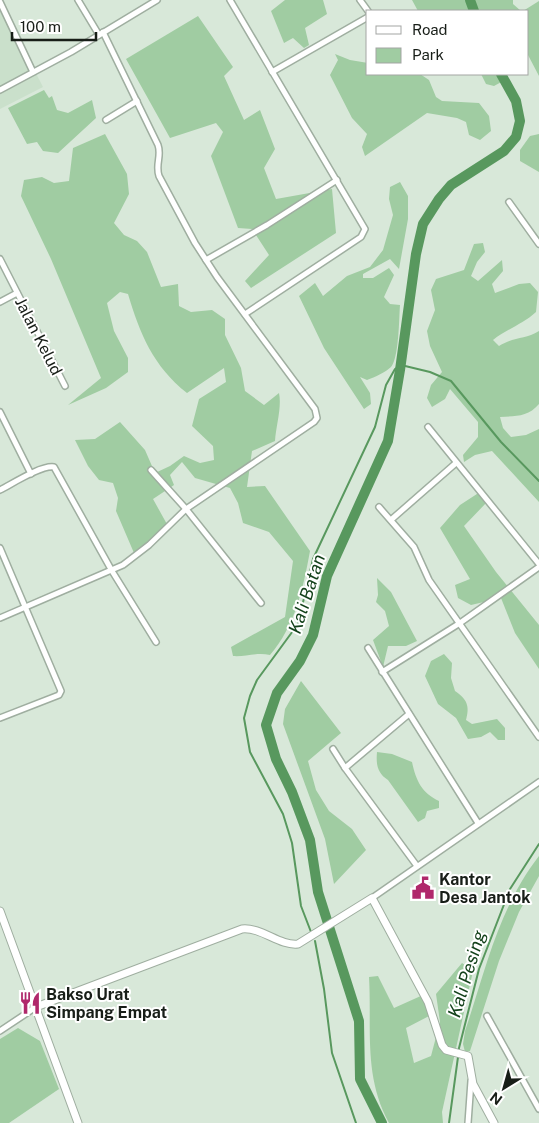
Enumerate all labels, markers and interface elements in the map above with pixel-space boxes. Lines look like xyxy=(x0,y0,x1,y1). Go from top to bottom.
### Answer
scale bar xyxy=(12,10,96,42)
legend xyxy=(366,10,529,75)
text: 100 m xyxy=(20,18,61,35)
text: Road xyxy=(412,21,448,38)
text: Park xyxy=(412,46,444,63)
street label: Jalan Kelud xyxy=(11,294,66,378)
water label: Kali Batan xyxy=(284,551,329,636)
place label: Kantor Desa Jantok xyxy=(439,870,530,907)
public building icon: Kantor Desa Jantok xyxy=(410,875,436,901)
water label: Kali Pesing xyxy=(443,927,490,1020)
place label: Bakso Urat Simpang Empat xyxy=(46,985,167,1022)
restaurant icon: Bakso Urat Simpang Empat xyxy=(17,990,43,1016)
north arrow xyxy=(479,1063,529,1113)
text: N xyxy=(487,1089,505,1108)

